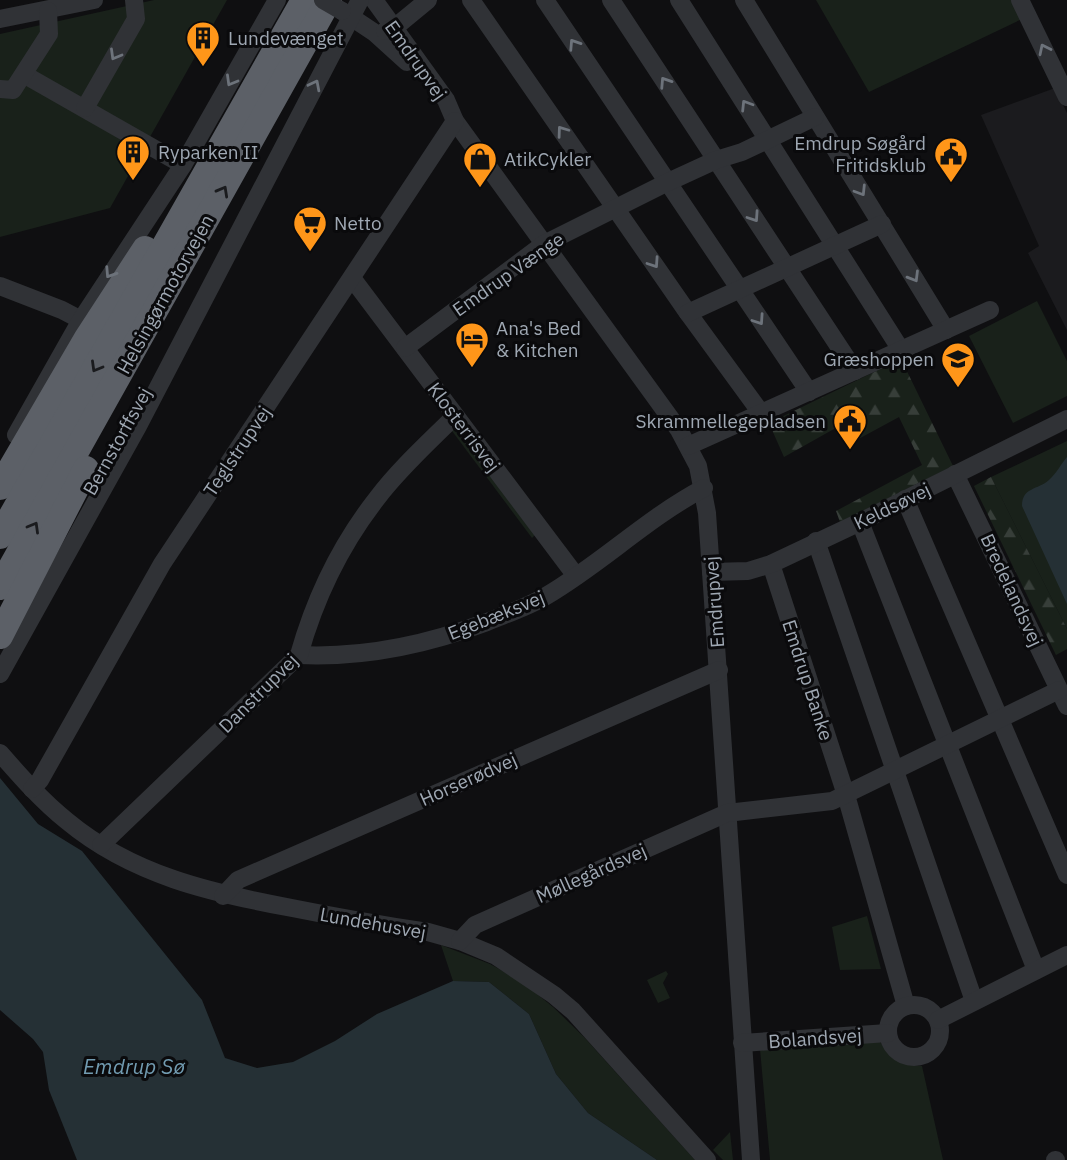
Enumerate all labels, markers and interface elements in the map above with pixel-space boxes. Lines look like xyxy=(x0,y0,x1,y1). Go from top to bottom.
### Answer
street label: Emdrupvej xyxy=(380,16,452,104)
building icon: Lundevænget xyxy=(184,19,222,68)
place label: Lundevænget xyxy=(228,26,344,50)
one-way arrow xyxy=(569,39,582,52)
one-way arrow xyxy=(1038,44,1052,56)
one-way arrow xyxy=(110,48,123,61)
one-way arrow xyxy=(226,73,239,86)
one-way arrow xyxy=(660,77,673,90)
one-way arrow xyxy=(306,80,320,92)
one-way arrow xyxy=(742,100,755,113)
one-way arrow xyxy=(557,126,570,139)
place label: Emdrup Søgård Fritidsklub xyxy=(794,131,926,177)
building icon: Ryparken II xyxy=(114,133,152,182)
public building icon: Emdrup Søgård Fritidsklub xyxy=(932,135,970,184)
place label: Ryparken II xyxy=(158,140,258,164)
shop icon: AtikCykler xyxy=(461,140,499,189)
place label: AtikCykler xyxy=(504,147,591,171)
one-way arrow xyxy=(853,184,866,197)
one-way arrow xyxy=(215,186,228,198)
supermarket icon: Netto xyxy=(291,204,329,253)
one-way arrow xyxy=(745,209,758,222)
street label: Helsingørmotorvejen xyxy=(111,210,219,378)
place label: Netto xyxy=(334,211,382,235)
street label: Emdrup Vænge xyxy=(448,227,568,321)
one-way arrow xyxy=(646,255,658,268)
one-way arrow xyxy=(106,266,119,279)
one-way arrow xyxy=(906,269,919,282)
one-way arrow xyxy=(751,313,764,326)
place label: Ana's Bed & Kitchen xyxy=(496,316,581,362)
hotel icon: Ana's Bed & Kitchen xyxy=(453,320,491,369)
school or university icon: Græshoppen xyxy=(939,340,977,389)
place label: Græshoppen xyxy=(824,347,934,371)
one-way arrow xyxy=(91,360,104,373)
street label: Klosterrisvej xyxy=(422,377,506,477)
street label: Bernstorffsvej xyxy=(77,383,157,499)
street label: Teglstrupvej xyxy=(198,401,276,501)
public building icon: Skrammellegepladsen xyxy=(831,402,869,451)
place label: Skrammellegepladsen xyxy=(635,409,826,433)
street label: Keldsøvej xyxy=(850,477,934,535)
one-way arrow xyxy=(26,522,39,535)
street label: Bredelandsvej xyxy=(975,530,1049,650)
street label: Emdrupvej xyxy=(699,555,729,649)
street label: Egebæksvej xyxy=(444,585,548,645)
street label: Emdrup Banke xyxy=(777,617,839,743)
street label: Danstrupvej xyxy=(213,648,303,738)
street label: Horserødvej xyxy=(416,747,520,811)
street label: Møllegårdsvej xyxy=(532,838,650,908)
street label: Lundehusvej xyxy=(318,902,428,944)
street label: Bolandsvej xyxy=(767,1023,863,1053)
water label: Emdrup Sø xyxy=(83,1052,185,1080)

